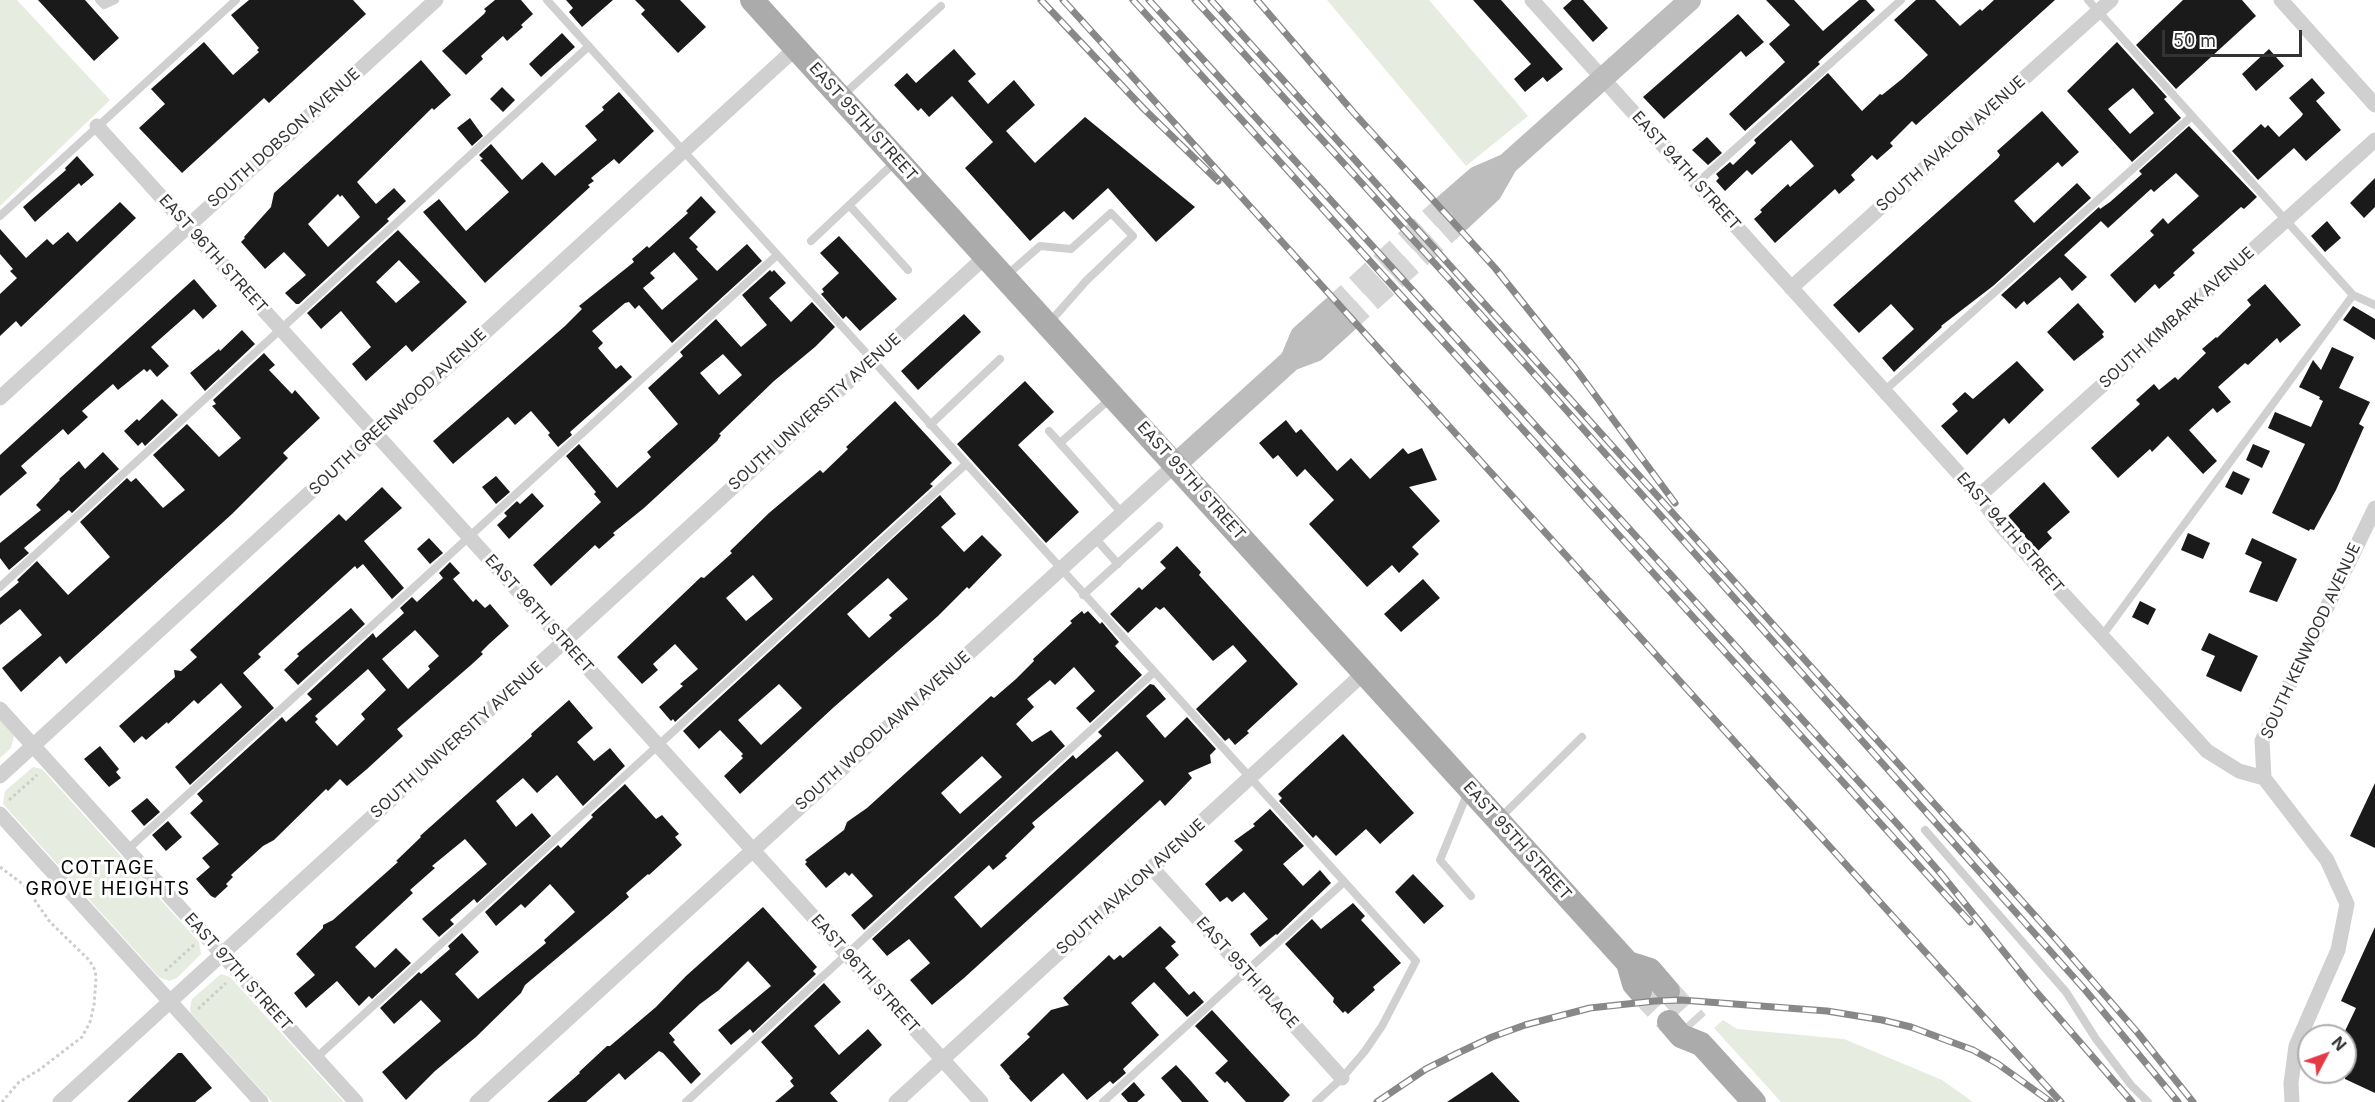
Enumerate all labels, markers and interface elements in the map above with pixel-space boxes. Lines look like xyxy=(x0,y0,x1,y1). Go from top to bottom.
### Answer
scale bar xyxy=(2165,18,2304,56)
text: 50 m xyxy=(2173,30,2216,51)
street label: EAST 95TH STREET xyxy=(805,59,921,185)
street label: SOUTH DOBSON AVENUE xyxy=(204,64,364,212)
street label: SOUTH AVALON AVENUE xyxy=(1873,72,2029,216)
street label: EAST 94TH STREET xyxy=(1628,108,1744,234)
street label: EAST 96TH STREET xyxy=(155,191,271,317)
street label: SOUTH KIMBARK AVENUE xyxy=(2096,243,2258,393)
street label: SOUTH GREENWOOD AVENUE xyxy=(305,325,491,499)
street label: SOUTH UNIVERSITY AVENUE xyxy=(725,330,905,494)
street label: EAST 95TH STREET xyxy=(1133,418,1249,544)
street label: EAST 94TH STREET xyxy=(1953,469,2067,597)
street label: SOUTH KENWOOD AVENUE xyxy=(2257,540,2365,742)
street label: EAST 96TH STREET xyxy=(481,551,597,677)
street label: SOUTH WOODLAWN AVENUE xyxy=(792,647,974,815)
street label: SOUTH UNIVERSITY AVENUE xyxy=(367,658,547,822)
street label: EAST 95TH STREET xyxy=(1459,778,1575,904)
street label: SOUTH AVALON AVENUE xyxy=(1053,815,1209,959)
district label: COTTAGE GROVE HEIGHTS xyxy=(26,858,190,900)
street label: EAST 97TH STREET xyxy=(180,909,296,1035)
street label: EAST 96TH STREET xyxy=(807,911,923,1037)
street label: EAST 95TH PLACE xyxy=(1192,913,1302,1033)
north arrow xyxy=(2297,1024,2357,1084)
text: N xyxy=(2328,1032,2351,1055)

